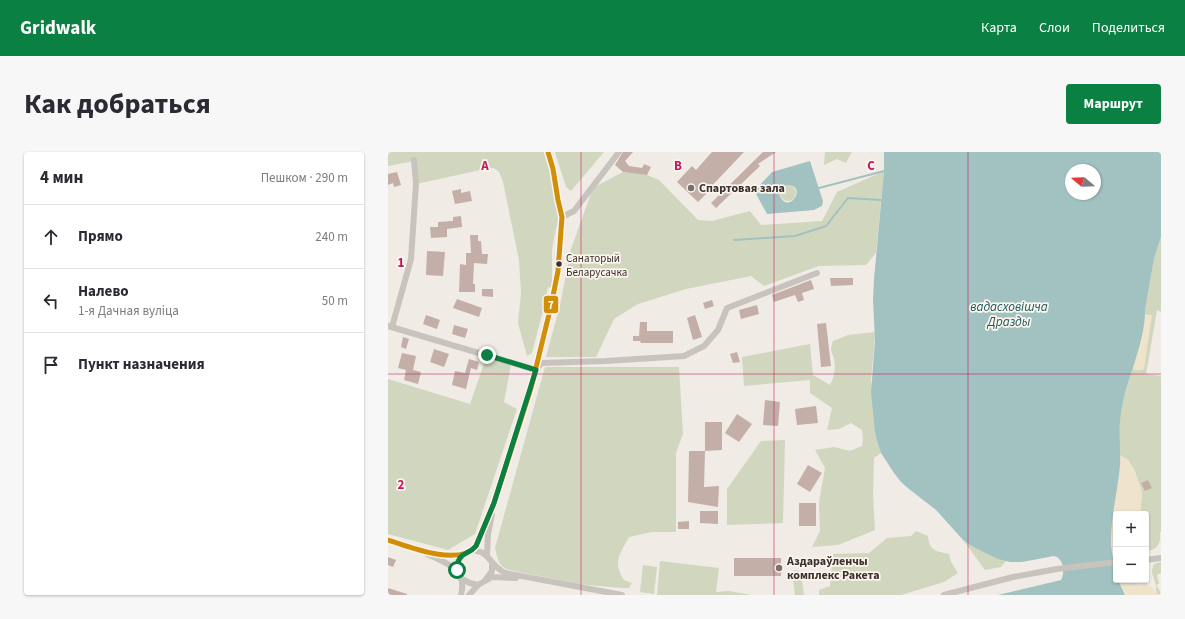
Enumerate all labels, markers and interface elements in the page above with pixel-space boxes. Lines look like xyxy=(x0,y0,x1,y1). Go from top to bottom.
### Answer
text: Gridwalk xyxy=(20,15,96,42)
text: Карта xyxy=(981,18,1017,38)
text: Слои xyxy=(1039,18,1070,38)
text: Поделиться xyxy=(1092,18,1165,38)
text: Как добраться xyxy=(24,84,211,124)
button: Маршрут xyxy=(1066,84,1161,124)
text: A xyxy=(480,157,489,175)
text: B xyxy=(674,157,682,175)
text: C xyxy=(867,157,875,175)
north arrow xyxy=(1065,164,1101,200)
text: 4 мин xyxy=(40,166,83,190)
text: Пешком · 290 m xyxy=(261,169,348,187)
place label: Спартовая зала xyxy=(699,180,785,197)
marker: Спартовая зала xyxy=(686,183,696,193)
icon: ahead xyxy=(40,226,62,248)
text: Прямо xyxy=(78,226,123,247)
text: 240 m xyxy=(315,228,348,246)
place label: Санаторый Беларусачка xyxy=(566,251,627,280)
text: 1 xyxy=(398,254,405,272)
marker: Санаторый Беларусачка xyxy=(554,259,564,269)
text: Налево xyxy=(78,281,129,302)
icon: left xyxy=(40,290,62,312)
text: 50 m xyxy=(322,292,348,310)
line badge: 7 xyxy=(543,295,559,314)
text: 7 xyxy=(548,298,554,313)
water label: вадасховішча Дразды xyxy=(970,298,1048,331)
text: 1-я Дачная вуліца xyxy=(78,302,179,320)
route end xyxy=(478,346,496,364)
icon: arrive xyxy=(40,354,62,376)
text: Пункт назначения xyxy=(78,354,205,375)
text: 2 xyxy=(398,476,405,494)
map controls xyxy=(1113,511,1149,583)
button: + xyxy=(1113,511,1149,547)
button: − xyxy=(1113,547,1149,583)
place label: Аздараўленчы комплекс Ракета xyxy=(786,553,880,584)
route start xyxy=(448,561,466,579)
marker: Аздараўленчы комплекс Ракета xyxy=(774,563,784,573)

